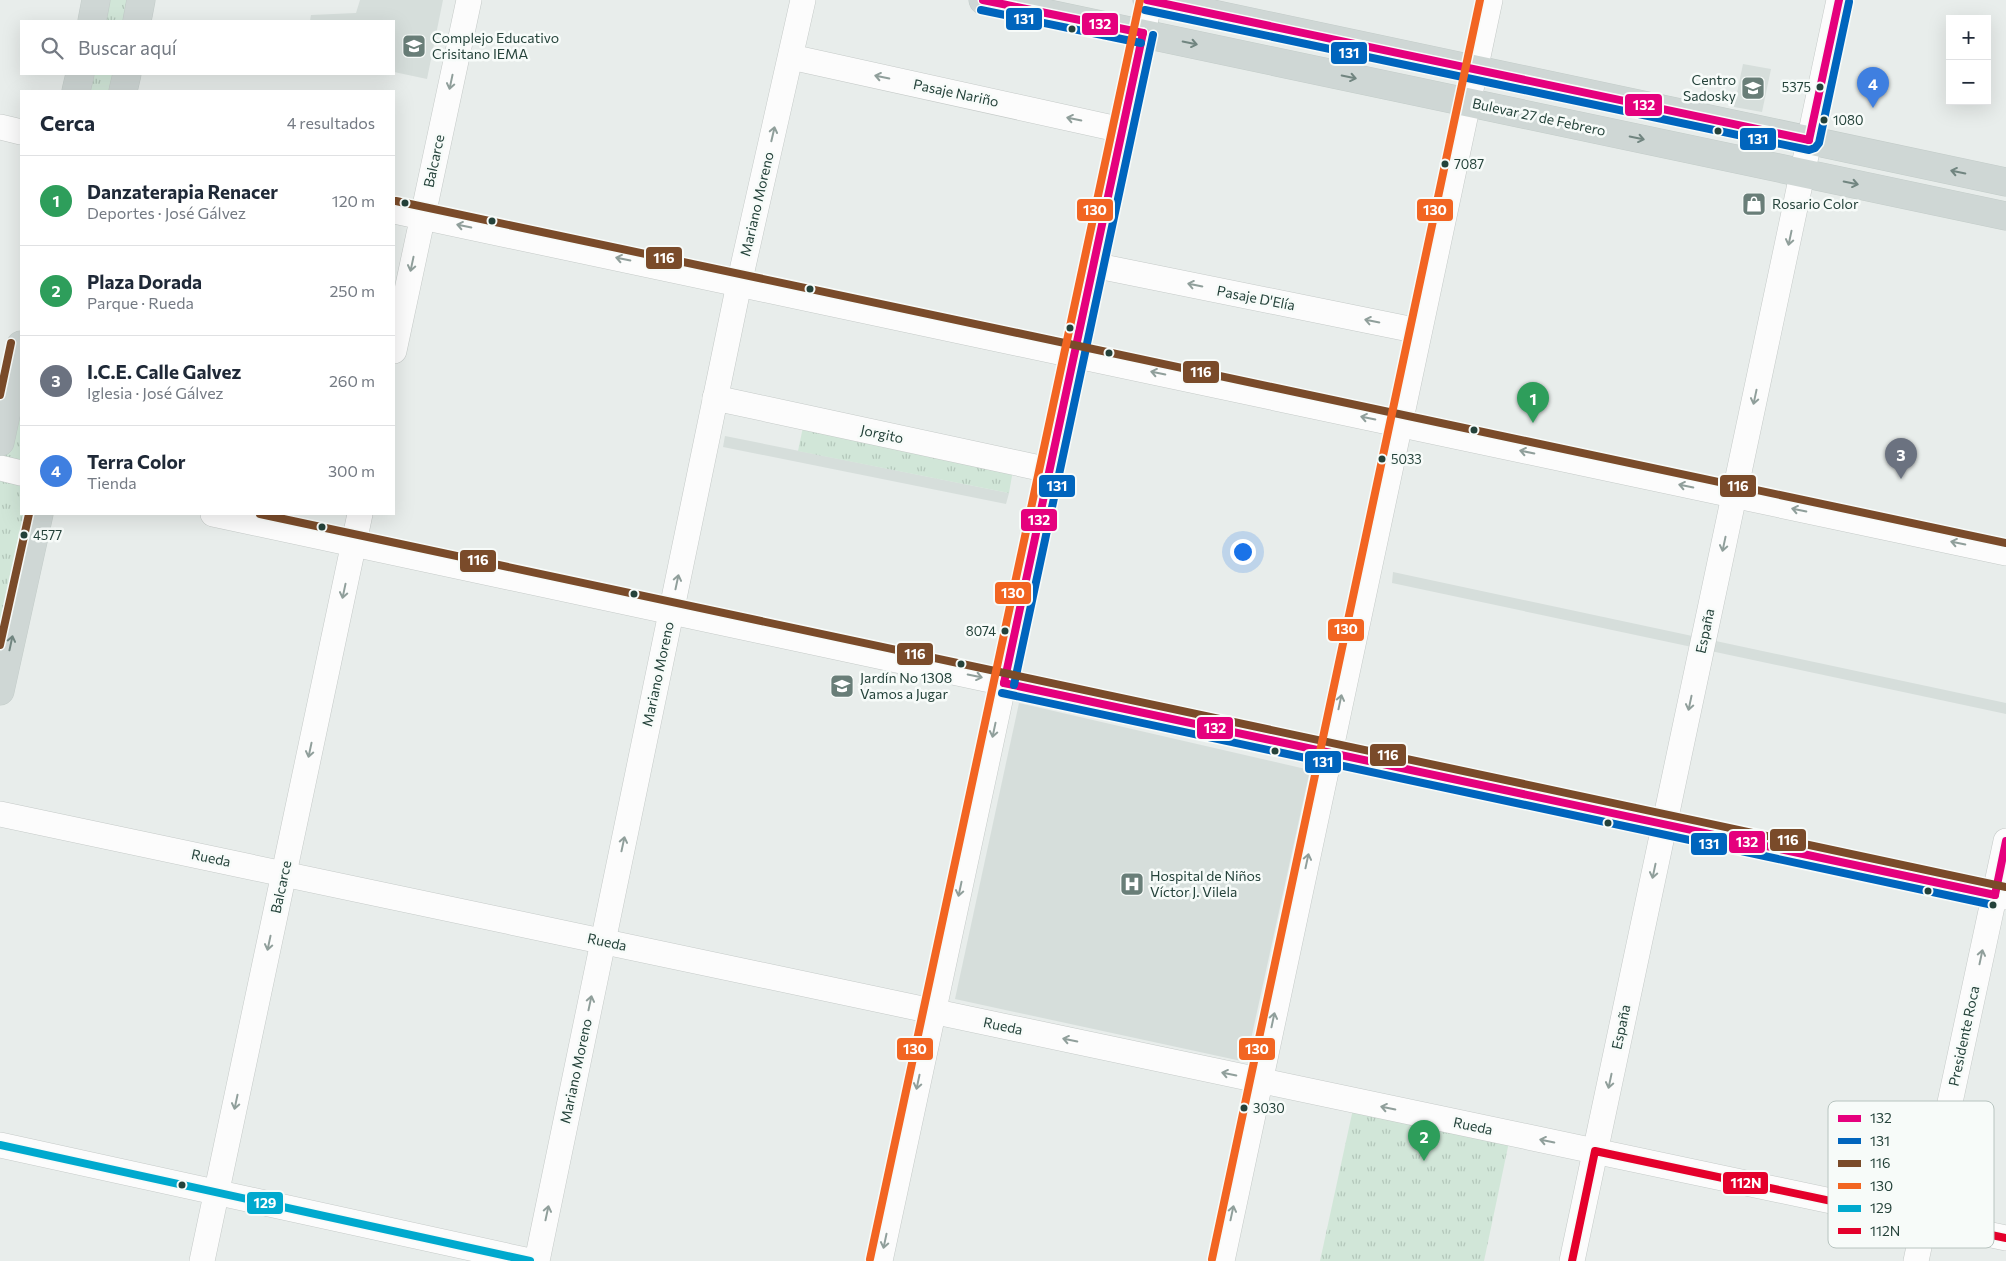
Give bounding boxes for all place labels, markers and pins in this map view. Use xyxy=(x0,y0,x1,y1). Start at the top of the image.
unlabelled marker xyxy=(1067,24,1077,34)
place label: Complejo Educativo Crisitano IEMA xyxy=(432,29,559,62)
school or university icon: Complejo Educativo Crisitano IEMA xyxy=(401,33,427,59)
pin: 4 xyxy=(1857,67,1889,108)
place label: Centro Sadosky xyxy=(1683,71,1736,104)
school or university icon: Centro Sadosky xyxy=(1740,75,1766,101)
place label: 5375 xyxy=(1782,79,1811,95)
marker: 5375 xyxy=(1815,82,1825,92)
place label: 1080 xyxy=(1833,112,1863,128)
marker: 1080 xyxy=(1819,115,1829,125)
unlabelled marker xyxy=(1713,126,1723,136)
place label: 7087 xyxy=(1454,156,1484,172)
marker: 7087 xyxy=(1440,159,1450,169)
shop icon: Rosario Color xyxy=(1741,191,1767,217)
place label: Rosario Color xyxy=(1772,195,1859,212)
unlabelled marker xyxy=(400,198,410,208)
unlabelled marker xyxy=(487,216,497,226)
unlabelled marker xyxy=(805,284,815,294)
unlabelled marker xyxy=(1065,323,1075,333)
unlabelled marker xyxy=(1104,348,1114,358)
pin: 1 xyxy=(1517,382,1549,423)
unlabelled marker xyxy=(1469,425,1479,435)
pin: 3 xyxy=(1885,438,1917,479)
place label: 5033 xyxy=(1391,451,1422,467)
marker: 5033 xyxy=(1377,454,1387,464)
unlabelled marker xyxy=(317,522,327,532)
place label: 4577 xyxy=(33,527,62,543)
marker: 4577 xyxy=(19,530,29,540)
unlabelled marker xyxy=(629,589,639,599)
place label: 8074 xyxy=(966,623,996,639)
marker: 8074 xyxy=(1000,626,1010,636)
unlabelled marker xyxy=(956,659,966,669)
place label: Jardín No 1308 Vamos a Jugar xyxy=(860,669,952,702)
school or university icon: Jardín No 1308 Vamos a Jugar xyxy=(829,673,855,699)
unlabelled marker xyxy=(1270,746,1280,756)
unlabelled marker xyxy=(1603,818,1613,828)
place label: Hospital de Niños Víctor J. Vilela xyxy=(1150,867,1261,900)
hospital icon: Hospital de Niños Víctor J. Vilela xyxy=(1119,871,1145,897)
unlabelled marker xyxy=(1923,886,1933,896)
unlabelled marker xyxy=(1988,900,1998,910)
place label: 3030 xyxy=(1253,1100,1285,1116)
marker: 3030 xyxy=(1239,1103,1249,1113)
pin: 2 xyxy=(1408,1120,1440,1161)
unlabelled marker xyxy=(177,1180,187,1190)

